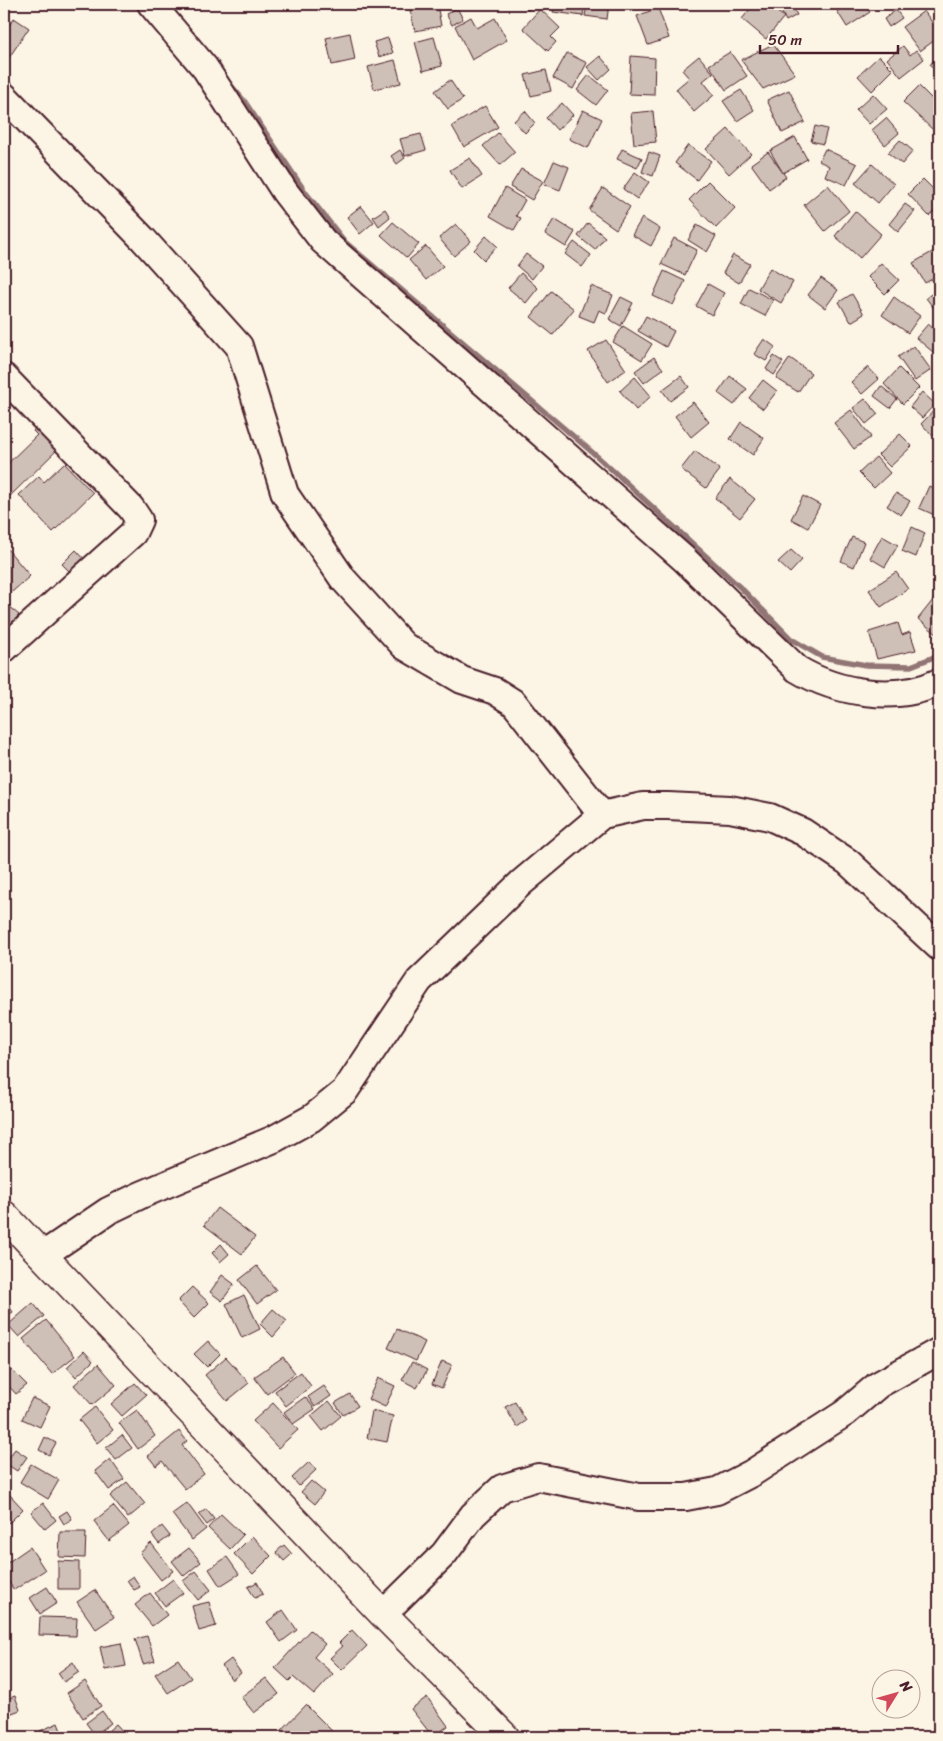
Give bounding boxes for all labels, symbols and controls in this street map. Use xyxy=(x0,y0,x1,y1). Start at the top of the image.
scale bar xyxy=(760,22,898,54)
text: 50 m xyxy=(768,27,803,53)
north arrow xyxy=(870,1668,920,1718)
text: N xyxy=(892,1674,919,1698)

